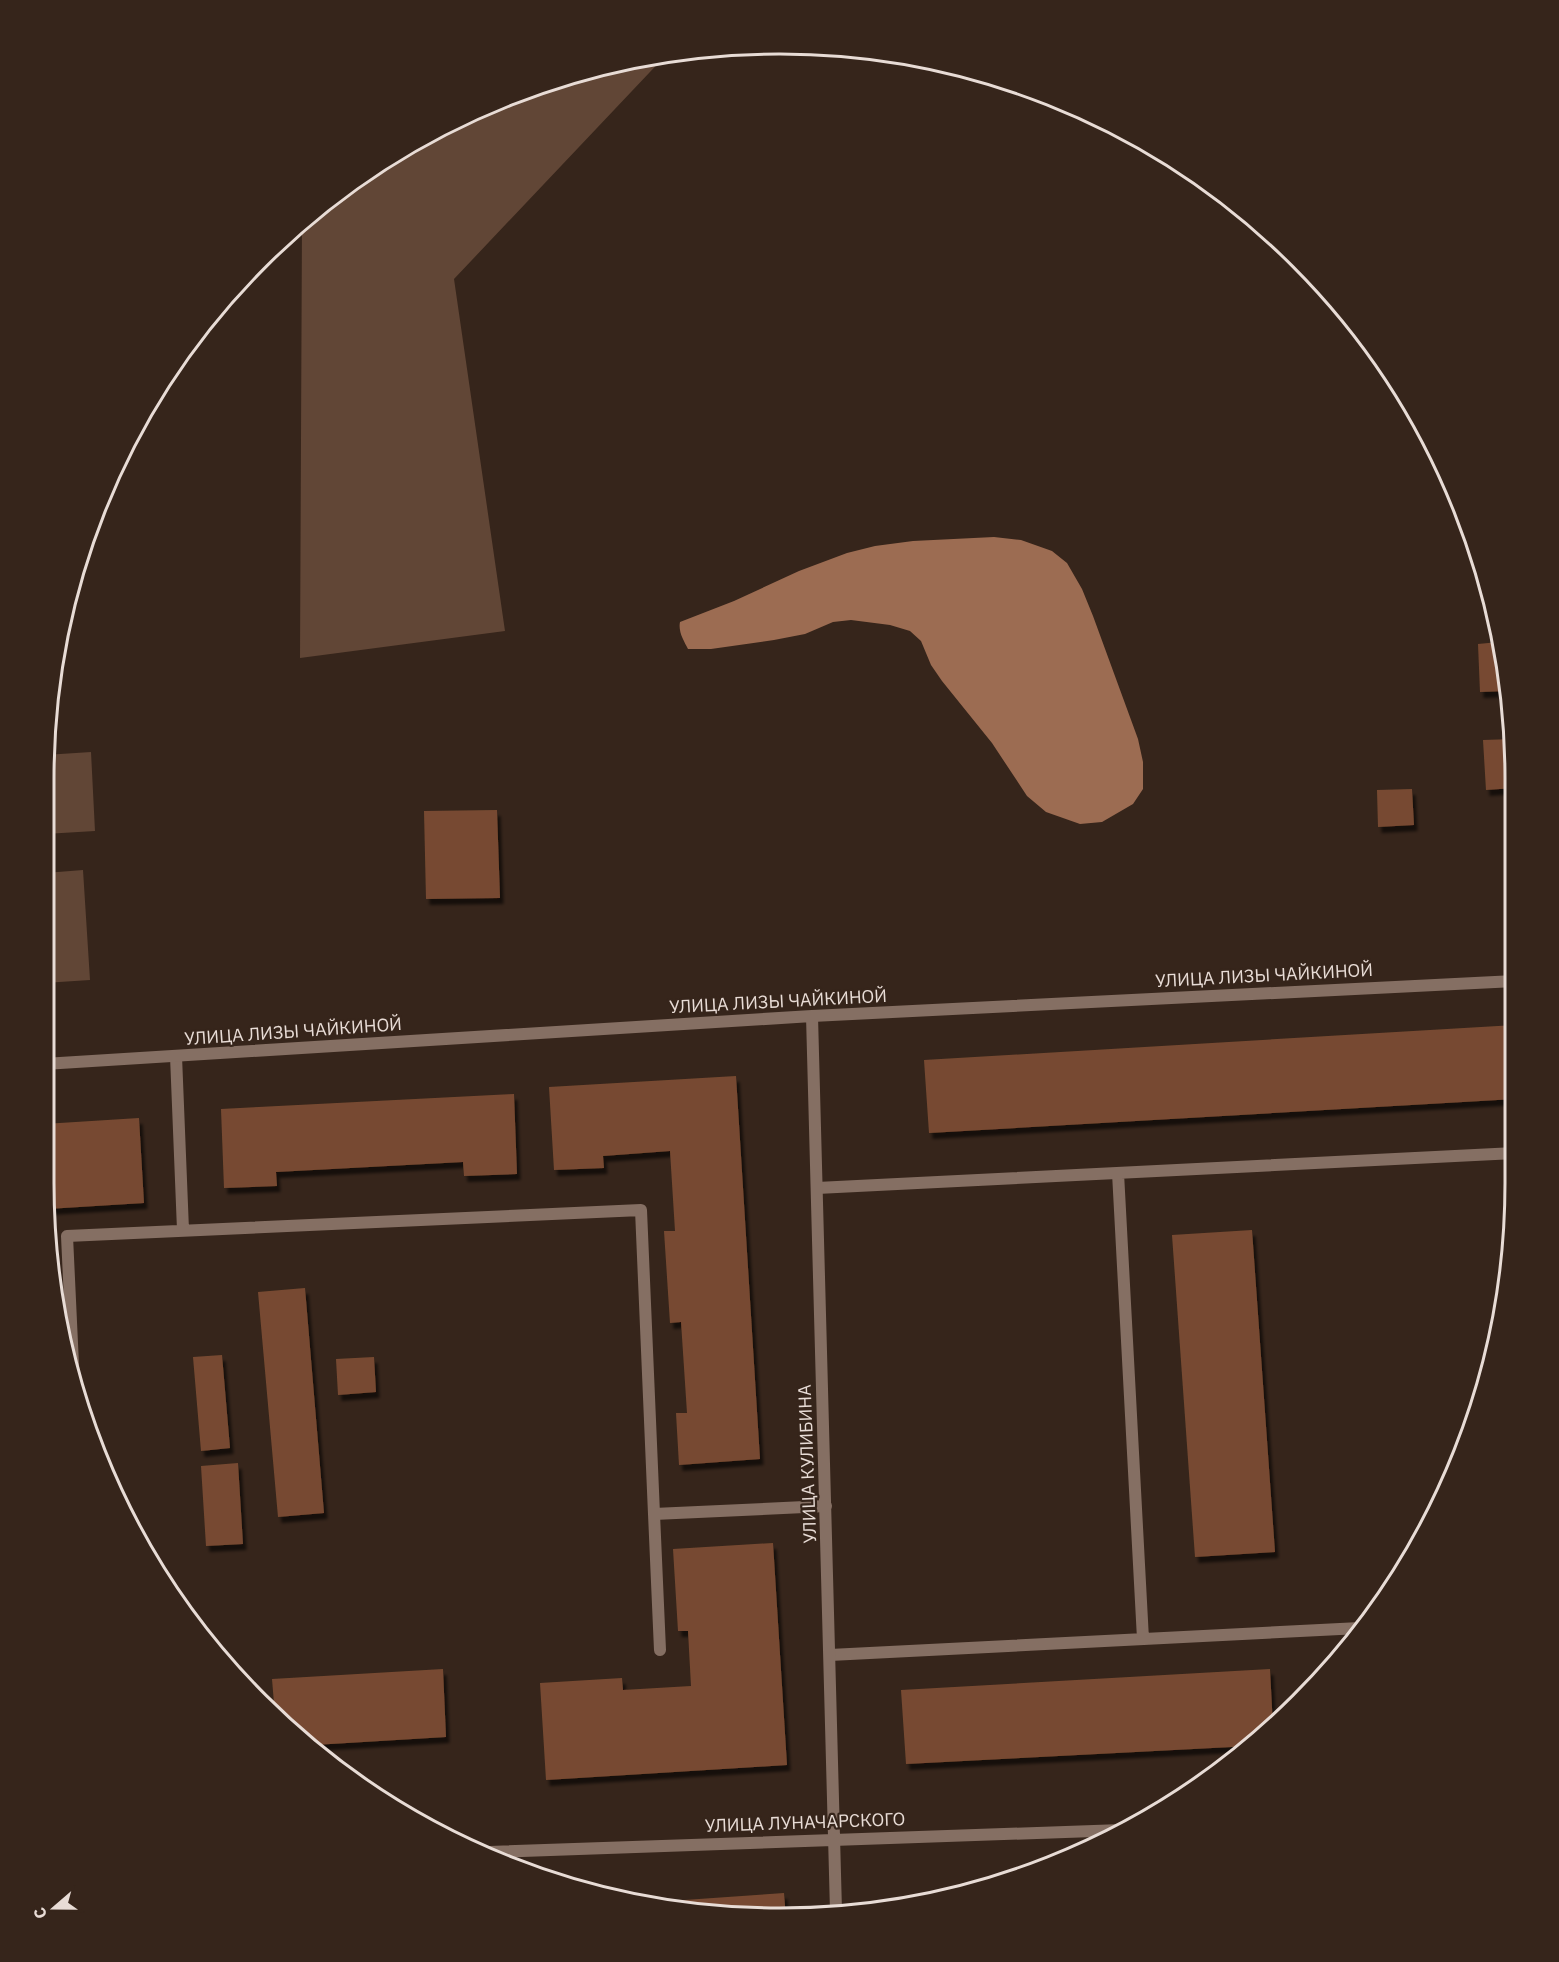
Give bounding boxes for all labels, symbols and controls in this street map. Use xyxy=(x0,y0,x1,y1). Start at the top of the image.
street label: УЛИЦА ЛИЗЫ ЧАЙКИНОЙ xyxy=(1154,958,1374,992)
street label: УЛИЦА ЛИЗЫ ЧАЙКИНОЙ xyxy=(668,984,888,1018)
street label: УЛИЦА ЛИЗЫ ЧАЙКИНОЙ xyxy=(183,1012,403,1050)
street label: УЛИЦА КУЛИБИНА xyxy=(793,1384,821,1544)
street label: УЛИЦА ЛУНАЧАРСКОГО xyxy=(704,1807,906,1837)
north arrow xyxy=(24,1878,84,1938)
text: С xyxy=(29,1905,51,1921)

